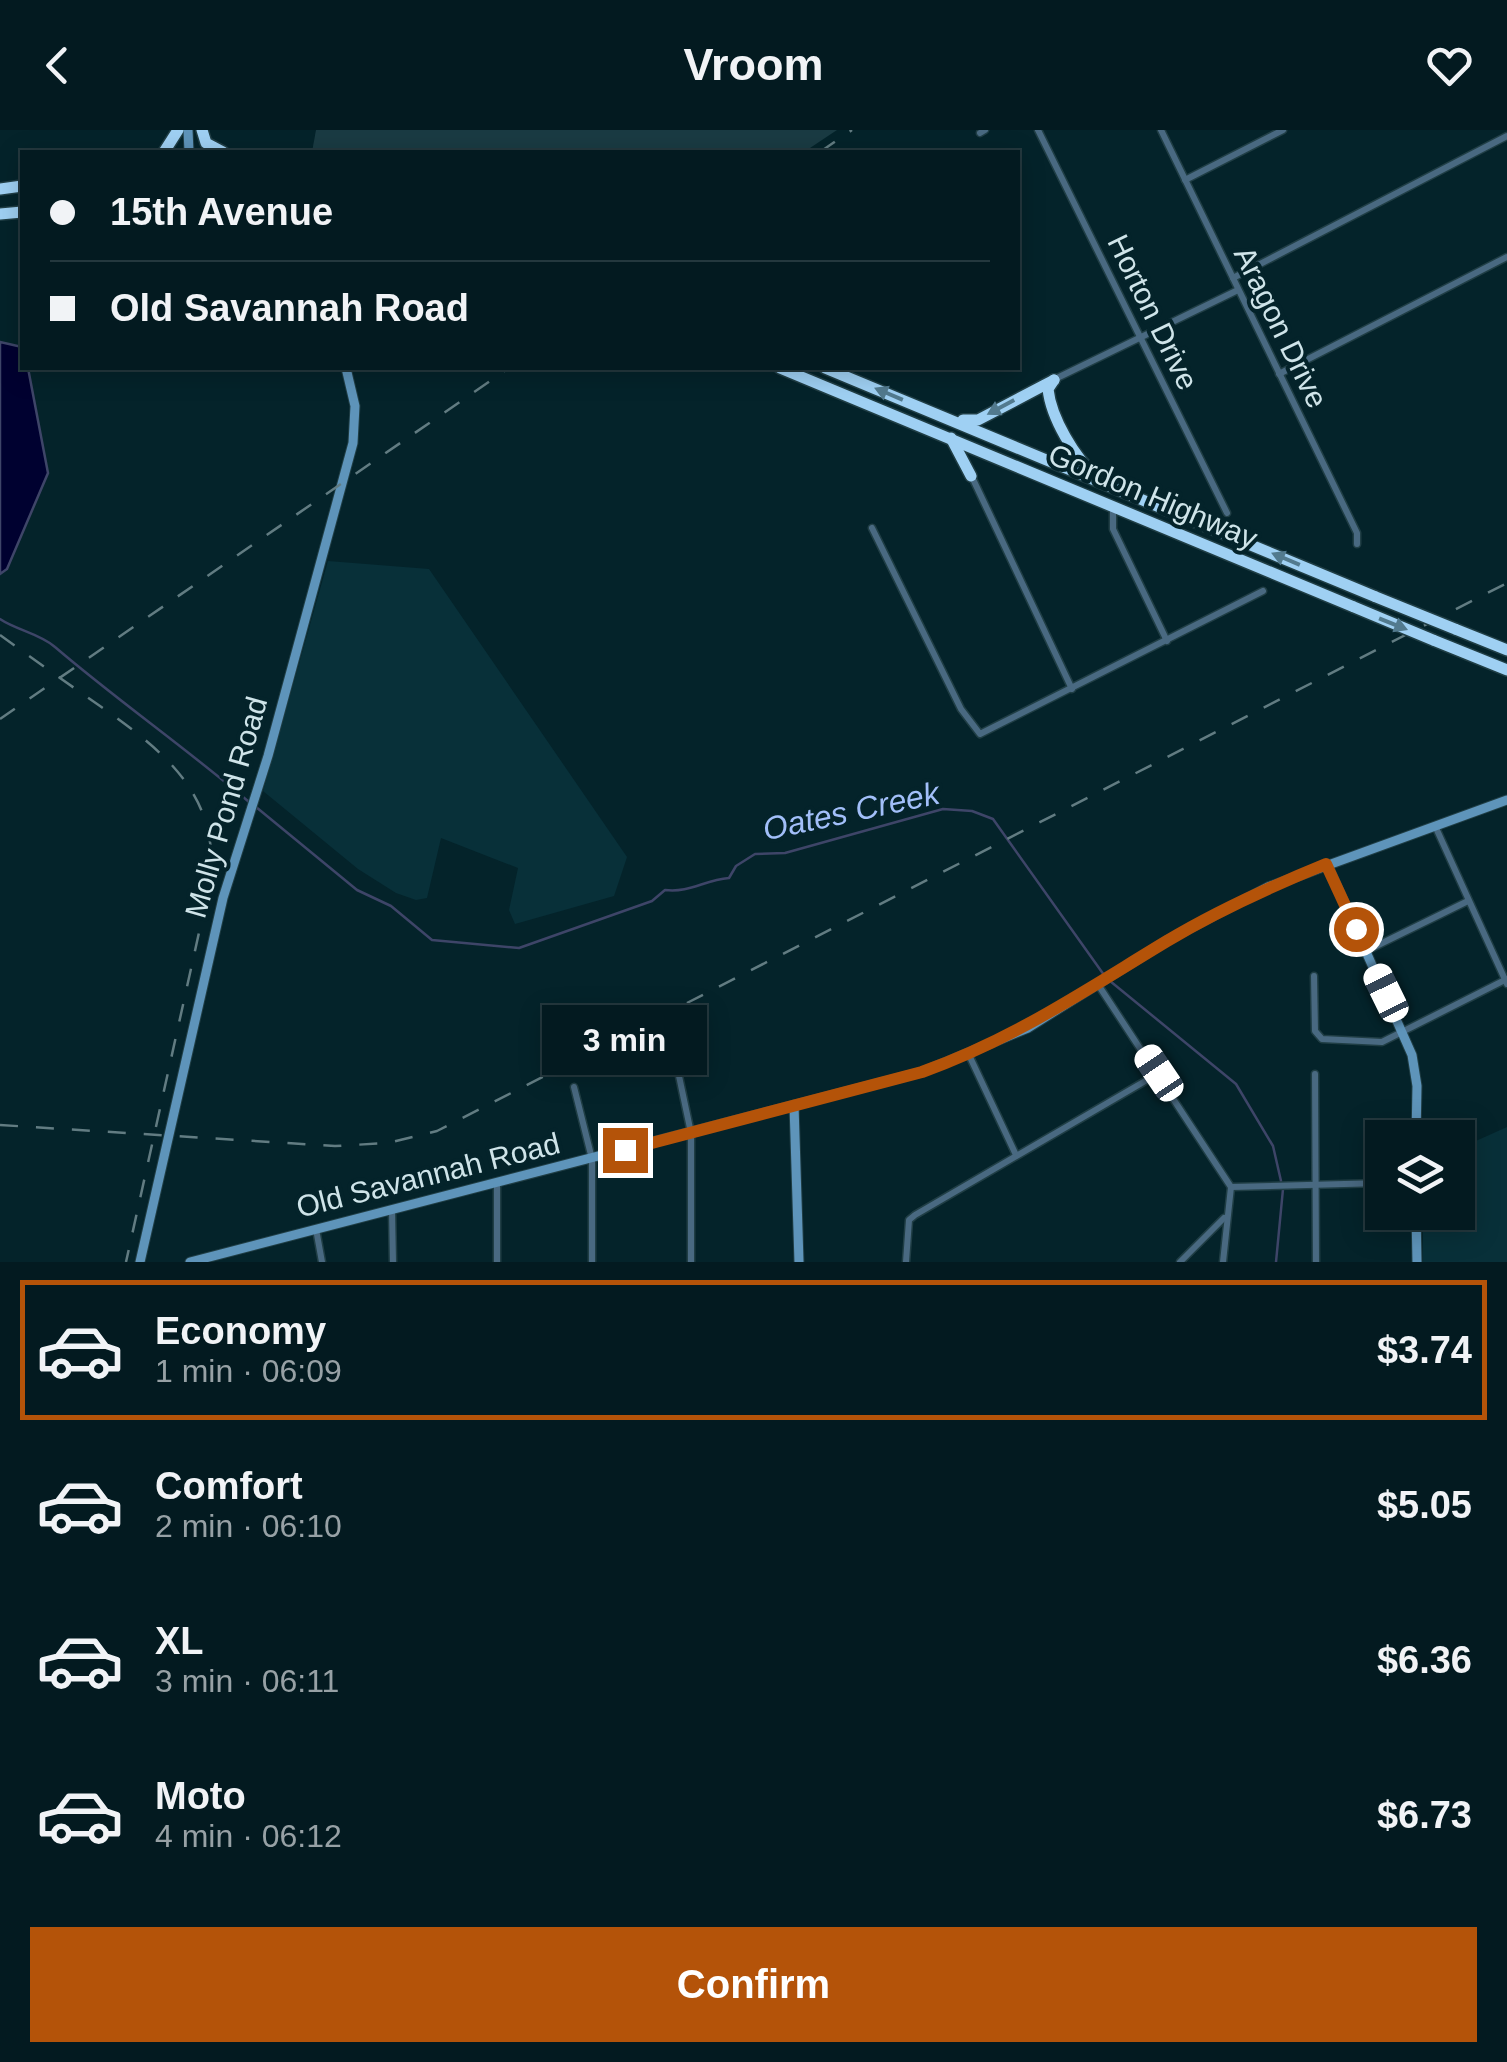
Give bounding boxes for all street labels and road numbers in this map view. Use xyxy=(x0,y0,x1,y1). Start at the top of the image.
street label: Horton Drive xyxy=(1101,229,1205,395)
street label: Aragon Drive xyxy=(1228,241,1334,413)
street label: Gordon Highway xyxy=(1044,437,1262,555)
street label: Molly Pond Road xyxy=(179,693,273,921)
street label: Old Savannah Road xyxy=(293,1126,563,1224)

